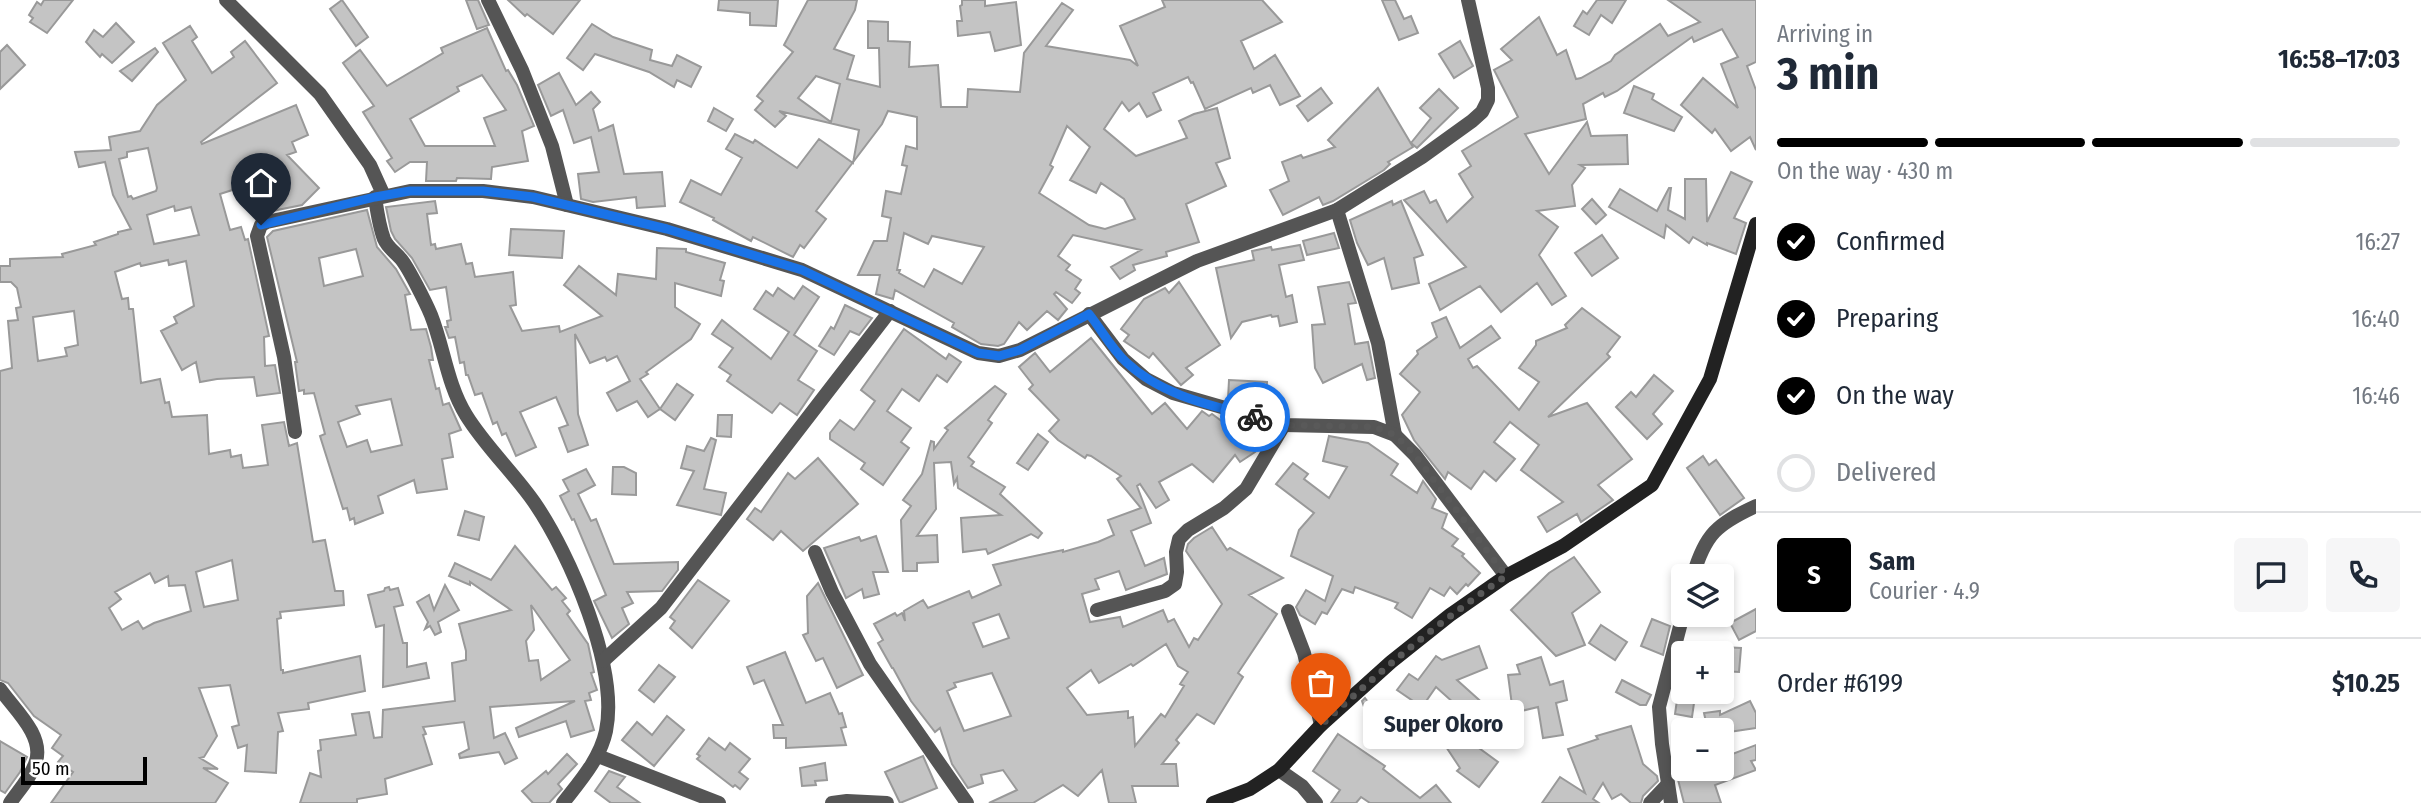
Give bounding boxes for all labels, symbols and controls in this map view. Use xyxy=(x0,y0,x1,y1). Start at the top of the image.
text: Arriving in xyxy=(1777,20,1873,48)
text: 16:58–17:03 xyxy=(2278,44,2400,75)
text: 3 min xyxy=(1777,46,1879,101)
pin xyxy=(231,153,291,225)
text: On the way · 430 m xyxy=(1777,157,1953,185)
icon: home xyxy=(242,164,280,202)
icon: check xyxy=(1777,223,1815,261)
text: Confirmed xyxy=(1836,226,1946,257)
text: 16:27 xyxy=(2355,228,2400,256)
icon: check xyxy=(1777,300,1815,338)
text: Preparing xyxy=(1836,303,1938,334)
text: 16:40 xyxy=(2352,305,2400,333)
icon: check xyxy=(1777,377,1815,415)
text: On the way xyxy=(1836,380,1954,411)
courier xyxy=(1220,382,1290,452)
text: 16:46 xyxy=(2352,382,2400,410)
icon: bike xyxy=(1236,398,1274,436)
text: Delivered xyxy=(1836,457,1937,488)
button: chat xyxy=(2234,538,2308,612)
button: phone xyxy=(2326,538,2400,612)
text: Sam xyxy=(1869,546,1915,577)
text: S xyxy=(1807,560,1821,591)
map controls xyxy=(1671,564,1734,781)
button: layers xyxy=(1671,564,1734,627)
text: Courier · 4.9 xyxy=(1869,577,1980,605)
button: + xyxy=(1671,641,1734,704)
pin xyxy=(1291,653,1351,725)
icon: bag xyxy=(1302,664,1340,702)
text: Order #6199 xyxy=(1777,668,1903,699)
text: $10.25 xyxy=(2332,668,2400,699)
callout: Super Okoro xyxy=(1363,700,1524,750)
text: Super Okoro xyxy=(1384,710,1503,738)
button: − xyxy=(1671,718,1734,781)
scale bar xyxy=(21,754,147,786)
text: 50 m xyxy=(32,757,70,780)

